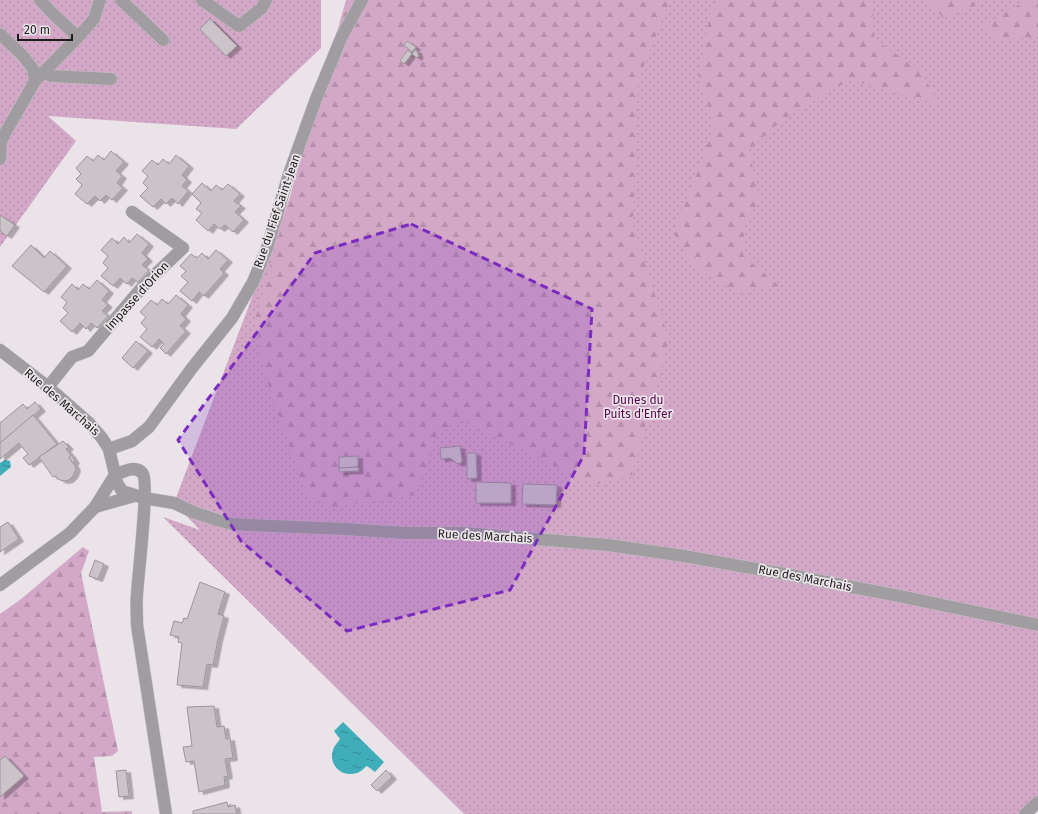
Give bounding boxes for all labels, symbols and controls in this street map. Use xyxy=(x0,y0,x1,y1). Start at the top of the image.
scale bar xyxy=(18,16,72,42)
text: 20 m xyxy=(24,23,50,37)
street label: Rue du Fief Saint-Jean xyxy=(251,152,303,270)
street label: Impasse d'Orion xyxy=(102,259,172,333)
street label: Rue des Marchais xyxy=(22,366,103,439)
park label: Dunes du Puits d'Enfer xyxy=(604,393,673,421)
street label: Rue des Marchais xyxy=(437,527,533,545)
street label: Rue des Marchais xyxy=(757,562,853,594)

